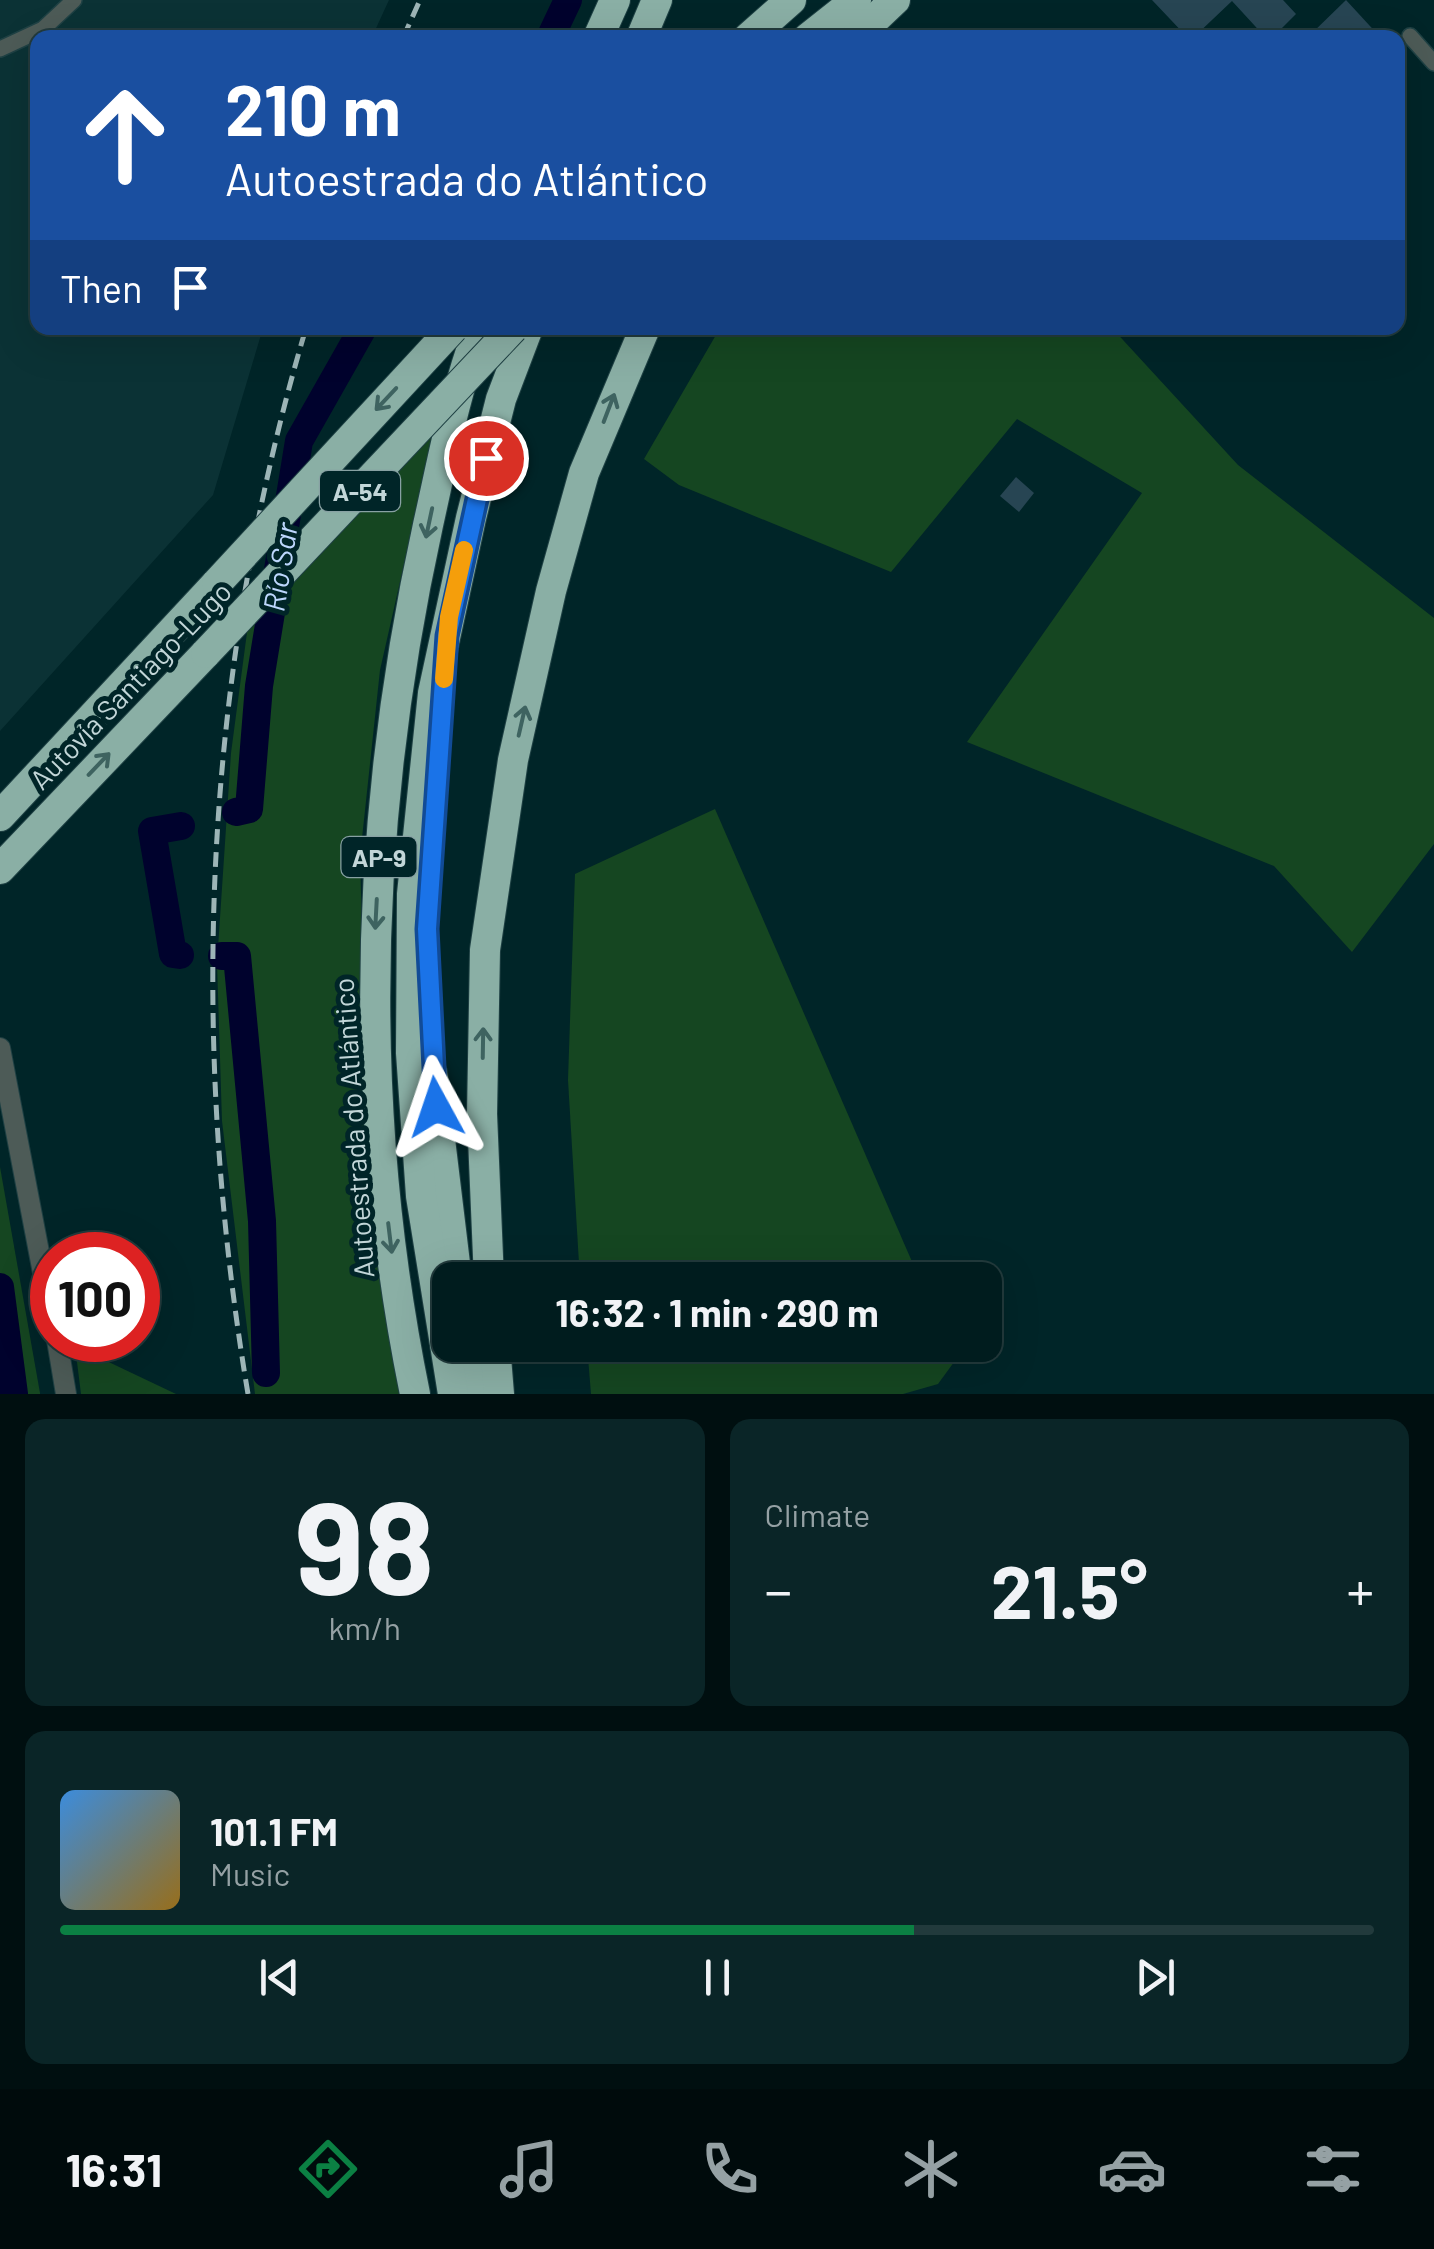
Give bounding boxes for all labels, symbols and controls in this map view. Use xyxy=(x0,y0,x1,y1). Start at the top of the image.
text: 210 m xyxy=(225,66,401,150)
icon: ahead xyxy=(60,70,190,200)
text: Autoestrada do Atlántico xyxy=(225,151,709,205)
icon: arrive xyxy=(163,260,218,315)
text: Then xyxy=(60,265,143,311)
one-way arrow xyxy=(374,386,398,410)
one-way arrow xyxy=(602,394,620,424)
pin xyxy=(444,416,529,501)
icon: arrive xyxy=(459,431,514,486)
road number: A-54 xyxy=(320,471,400,511)
one-way arrow xyxy=(418,506,437,538)
water label: Río Sar xyxy=(254,519,304,614)
street label: Autovía Santiago-Lugo xyxy=(22,574,238,796)
one-way arrow xyxy=(513,706,532,738)
one-way arrow xyxy=(87,753,111,777)
road number: AP-9 xyxy=(342,837,416,877)
one-way arrow xyxy=(366,898,385,930)
street label: Autoestrada do Atlántico xyxy=(326,977,380,1279)
one-way arrow xyxy=(474,1027,492,1060)
position arrow xyxy=(384,1055,488,1159)
one-way arrow xyxy=(381,1222,400,1254)
speed limit sign: 100 xyxy=(30,1232,160,1362)
text: 16:32 · 1 min · 290 m xyxy=(555,1289,879,1335)
text: 98 xyxy=(295,1465,434,1621)
text: Climate xyxy=(765,1495,870,1533)
text: 21.5° xyxy=(991,1544,1148,1634)
text: − xyxy=(765,1556,792,1622)
text: + xyxy=(1346,1556,1374,1622)
text: km/h xyxy=(329,1608,401,1646)
text: 101.1 FM xyxy=(210,1808,338,1854)
text: Music xyxy=(210,1854,290,1892)
icon: previous xyxy=(252,1950,307,2005)
icon: pause xyxy=(690,1950,745,2005)
icon: next xyxy=(1128,1950,1183,2005)
icon: directions xyxy=(293,2134,363,2204)
icon: music xyxy=(494,2134,564,2204)
icon: phone xyxy=(695,2134,765,2204)
icon: climate xyxy=(896,2134,966,2204)
icon: car xyxy=(1097,2134,1167,2204)
icon: filters xyxy=(1298,2134,1368,2204)
text: 16:31 xyxy=(66,2142,162,2196)

